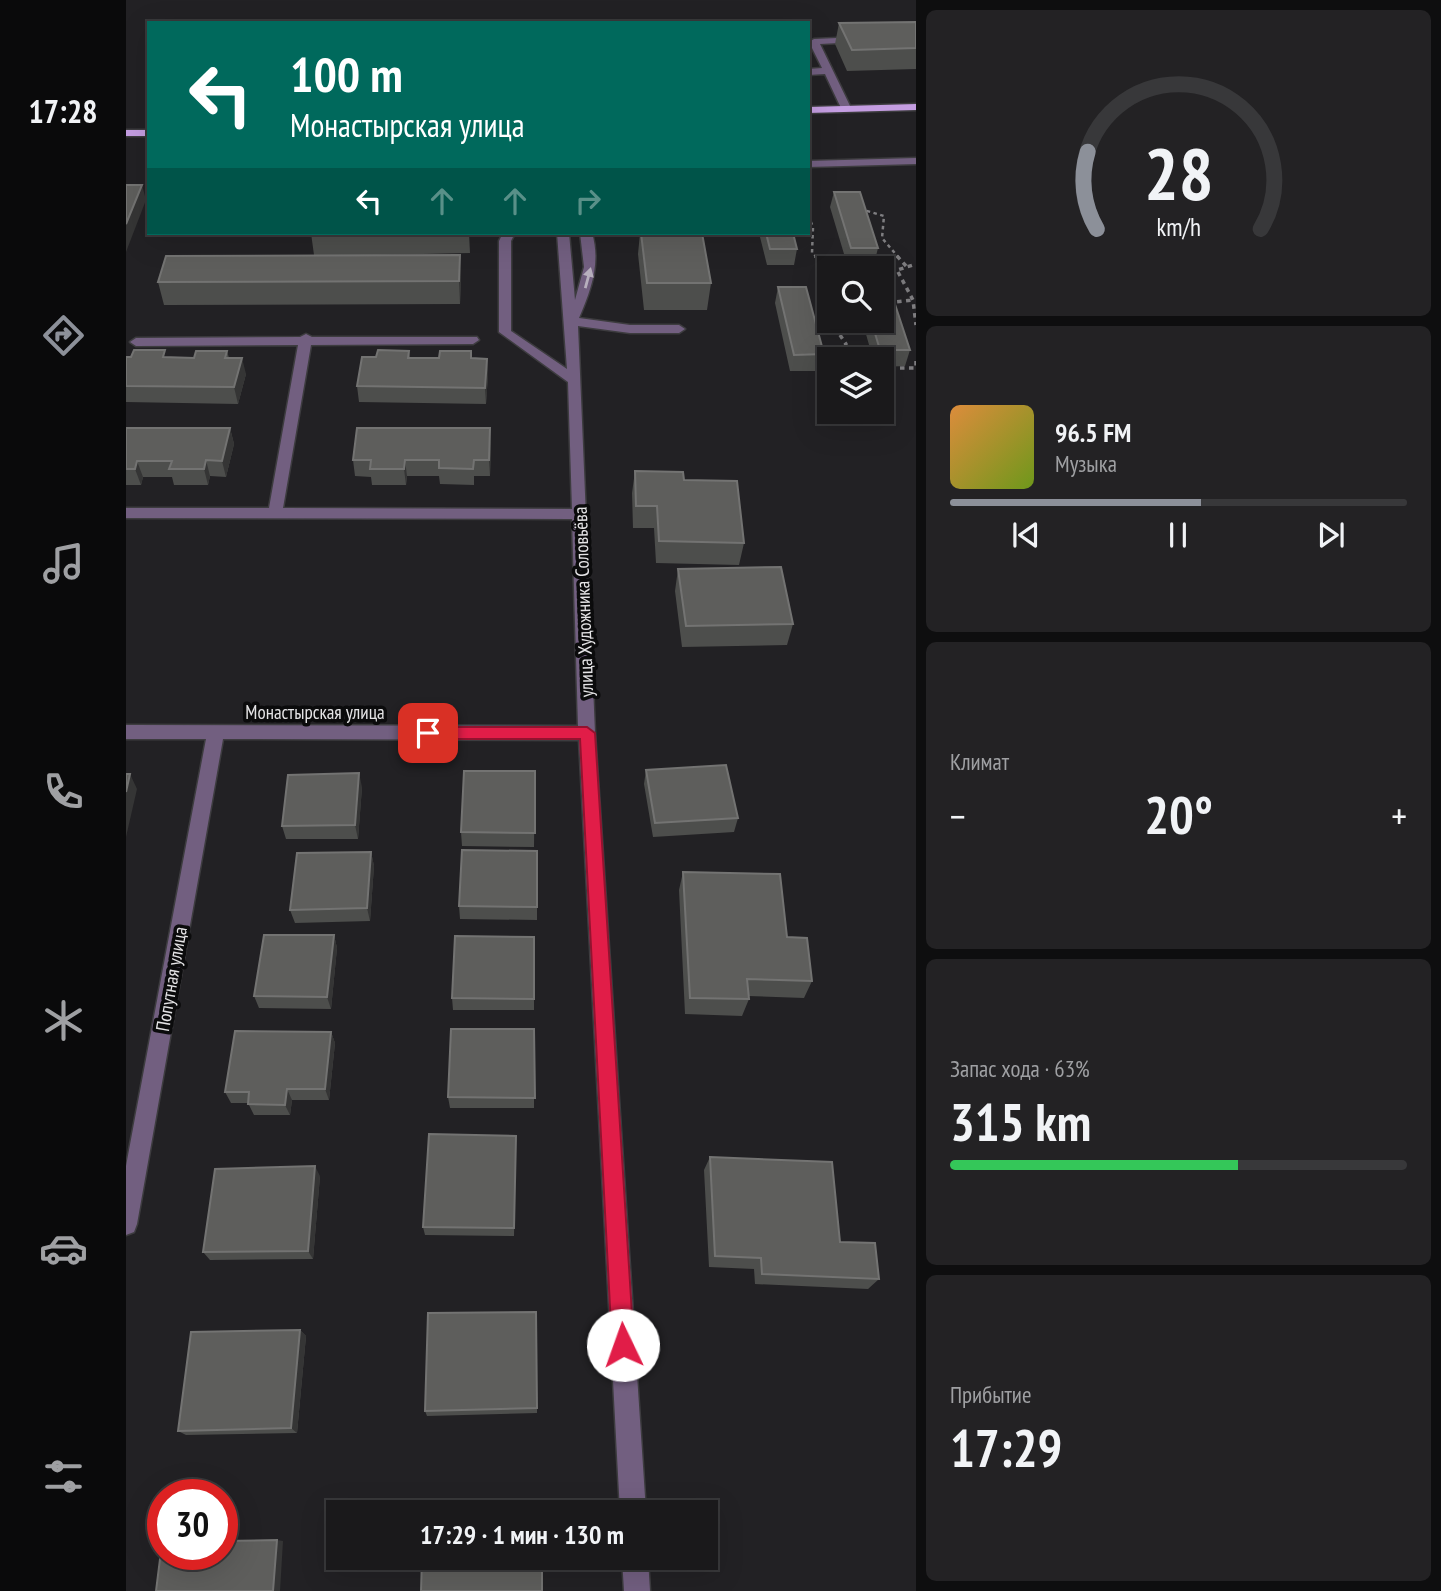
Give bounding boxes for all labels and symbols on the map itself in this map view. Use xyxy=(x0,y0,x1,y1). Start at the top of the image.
one-way arrow xyxy=(583,266,594,288)
street label: улица Художника Соловьёва xyxy=(568,506,598,698)
street label: Монастырская улица xyxy=(245,700,385,724)
pin xyxy=(398,703,458,763)
street label: Попутная улица xyxy=(150,925,192,1033)
position arrow xyxy=(586,1308,660,1382)
speed limit sign: 30 xyxy=(147,1479,238,1570)

